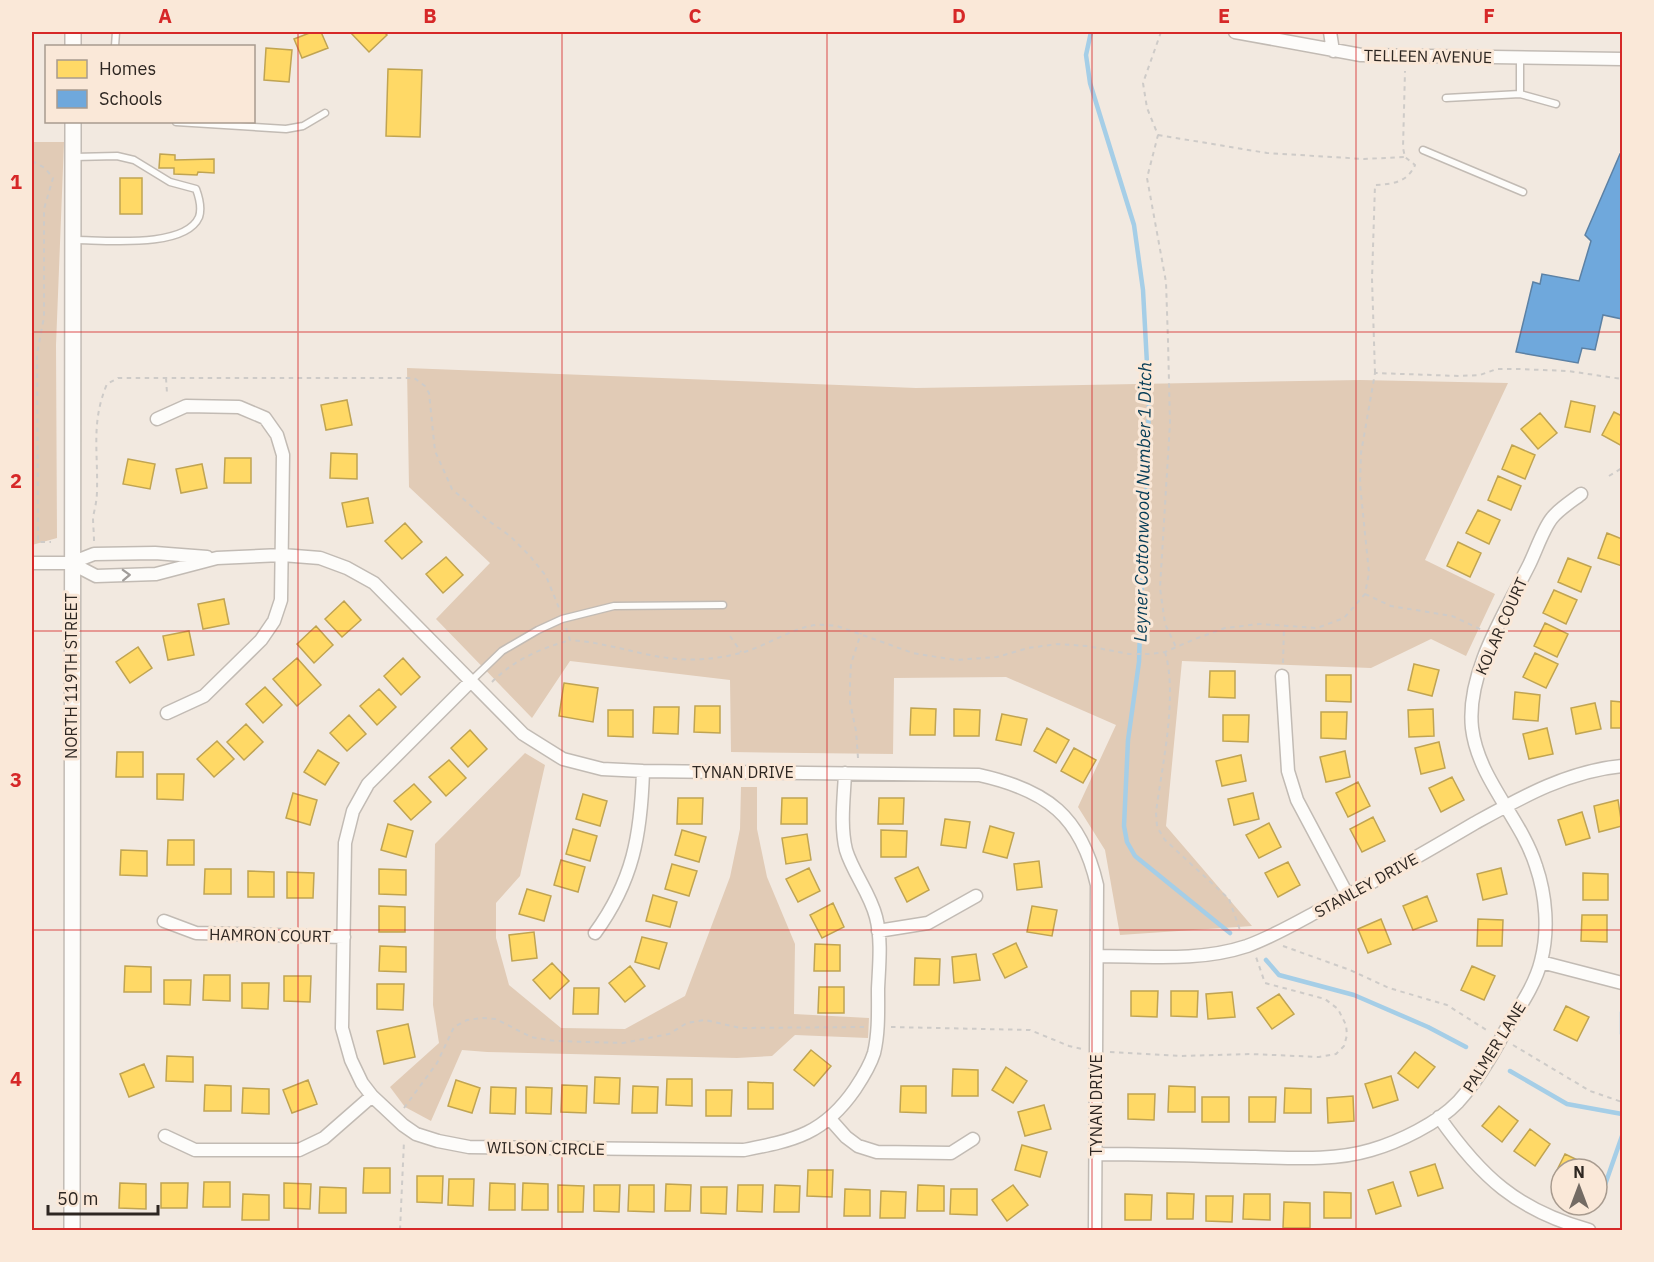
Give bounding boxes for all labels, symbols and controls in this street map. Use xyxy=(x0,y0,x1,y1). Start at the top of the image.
text: A xyxy=(158,2,172,29)
text: B xyxy=(423,2,437,29)
text: C xyxy=(688,2,702,29)
text: D xyxy=(952,2,966,29)
text: E xyxy=(1218,2,1230,29)
text: F xyxy=(1483,2,1495,29)
legend xyxy=(45,45,255,123)
street label: TELLEEN AVENUE xyxy=(1364,45,1492,67)
text: Homes xyxy=(99,57,156,80)
text: Schools xyxy=(99,87,163,110)
text: 1 xyxy=(10,168,22,195)
water label: Leyner Cottonwood Number 1 Ditch xyxy=(1129,362,1156,642)
text: 2 xyxy=(10,467,22,494)
one-way arrow xyxy=(122,569,131,581)
street label: KOLAR COURT xyxy=(1471,574,1531,678)
street label: NORTH 119TH STREET xyxy=(61,593,81,759)
street label: TYNAN DRIVE xyxy=(692,762,794,782)
text: 3 xyxy=(10,766,22,793)
street label: STANLEY DRIVE xyxy=(1311,848,1421,922)
street label: HAMRON COURT xyxy=(209,924,331,946)
street label: PALMER LANE xyxy=(1458,998,1530,1096)
street label: TYNAN DRIVE xyxy=(1086,1054,1106,1156)
text: 4 xyxy=(10,1065,22,1092)
street label: WILSON CIRCLE xyxy=(487,1137,605,1159)
north arrow xyxy=(1549,1157,1609,1217)
text: N xyxy=(1573,1162,1585,1182)
scale bar xyxy=(48,1178,158,1216)
text: 50 m xyxy=(57,1187,99,1210)

